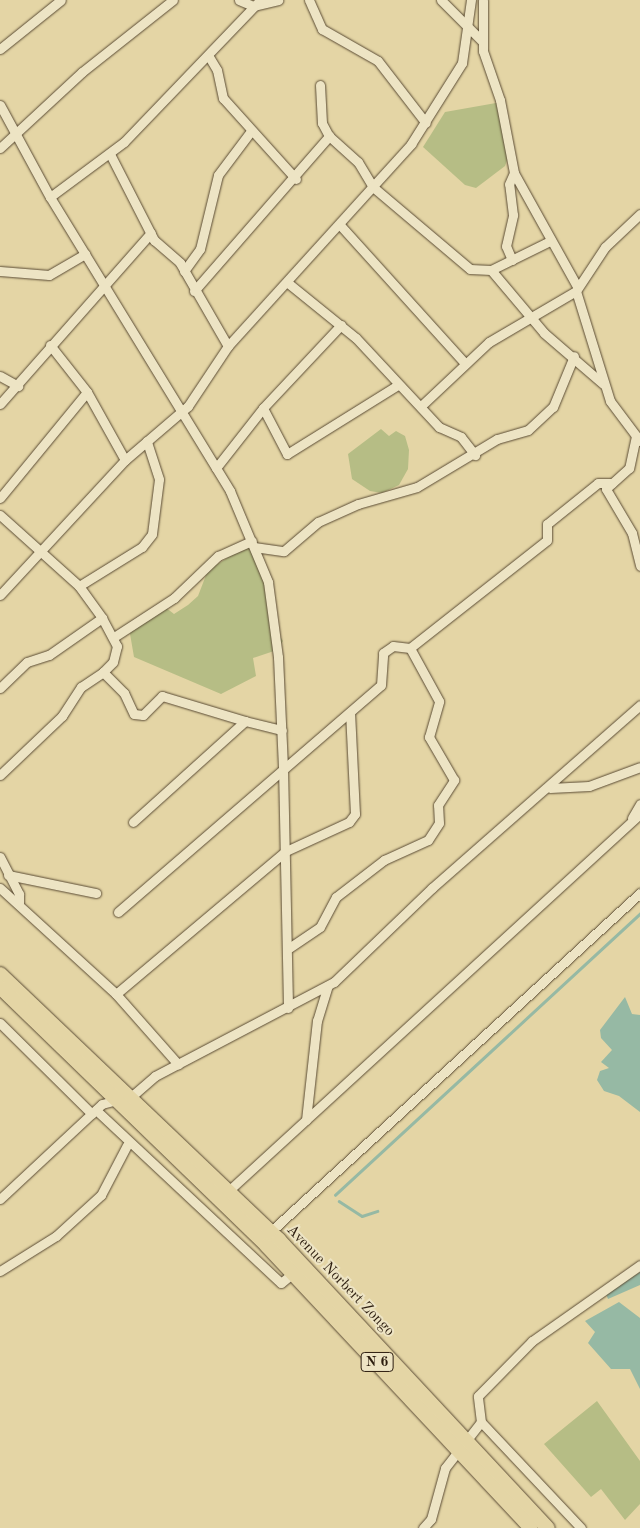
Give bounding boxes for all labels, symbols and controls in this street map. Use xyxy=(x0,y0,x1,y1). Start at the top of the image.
street label: Avenue Norbert Zongo xyxy=(282,1222,398,1340)
road number: N 6 xyxy=(360,1350,394,1374)

